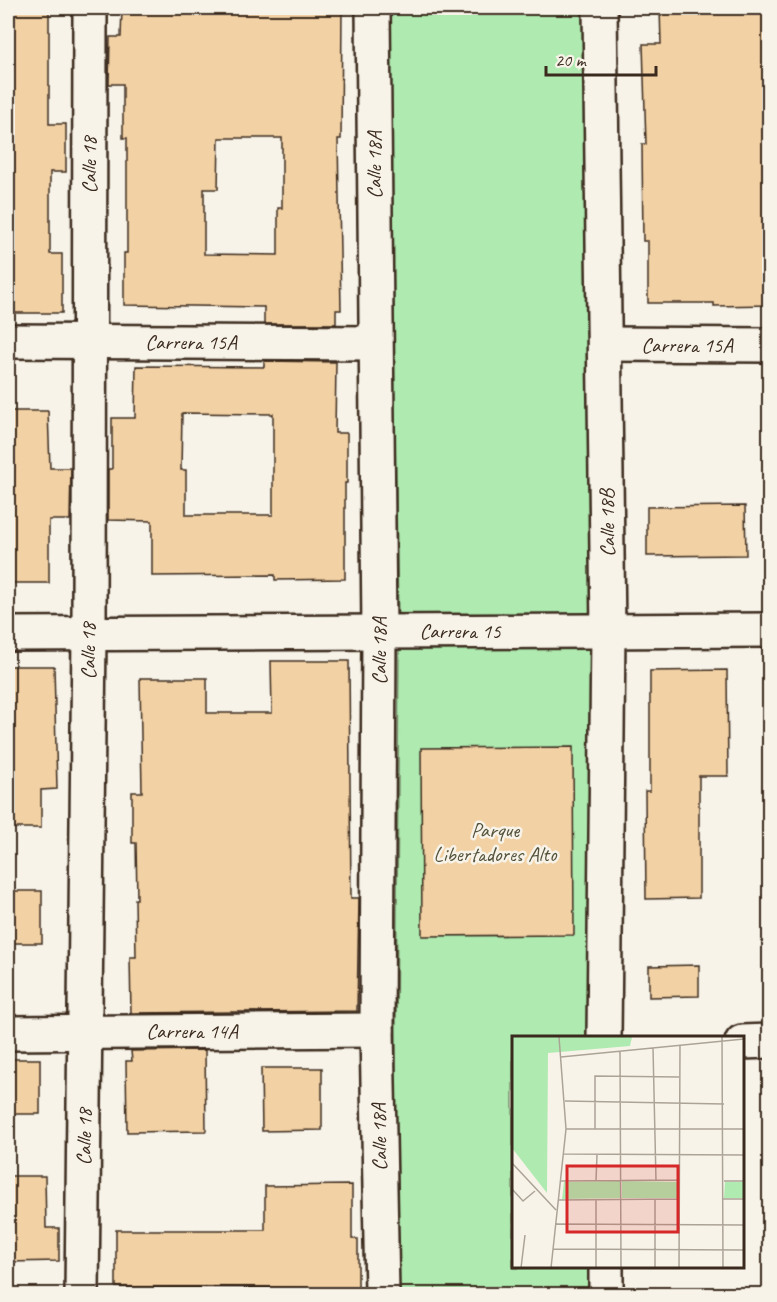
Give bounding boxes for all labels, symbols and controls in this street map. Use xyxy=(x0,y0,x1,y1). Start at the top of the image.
scale bar xyxy=(546,39,656,77)
text: 20 m xyxy=(555,49,588,71)
street label: Calle 18A xyxy=(361,130,387,199)
street label: Calle 18 xyxy=(76,134,102,194)
street label: Carrera 15A xyxy=(145,329,238,355)
street label: Carrera 15A xyxy=(641,332,734,358)
street label: Calle 18B xyxy=(593,487,621,557)
street label: Calle 18A xyxy=(366,616,392,685)
street label: Carrera 15 xyxy=(419,618,502,644)
street label: Calle 18 xyxy=(75,620,101,680)
park label: Parque Libertadores Alto xyxy=(434,817,558,867)
street label: Carrera 14A xyxy=(146,1018,239,1044)
inset map xyxy=(512,1036,744,1269)
street label: Calle 18A xyxy=(365,1102,393,1171)
street label: Calle 18 xyxy=(71,1106,98,1166)

